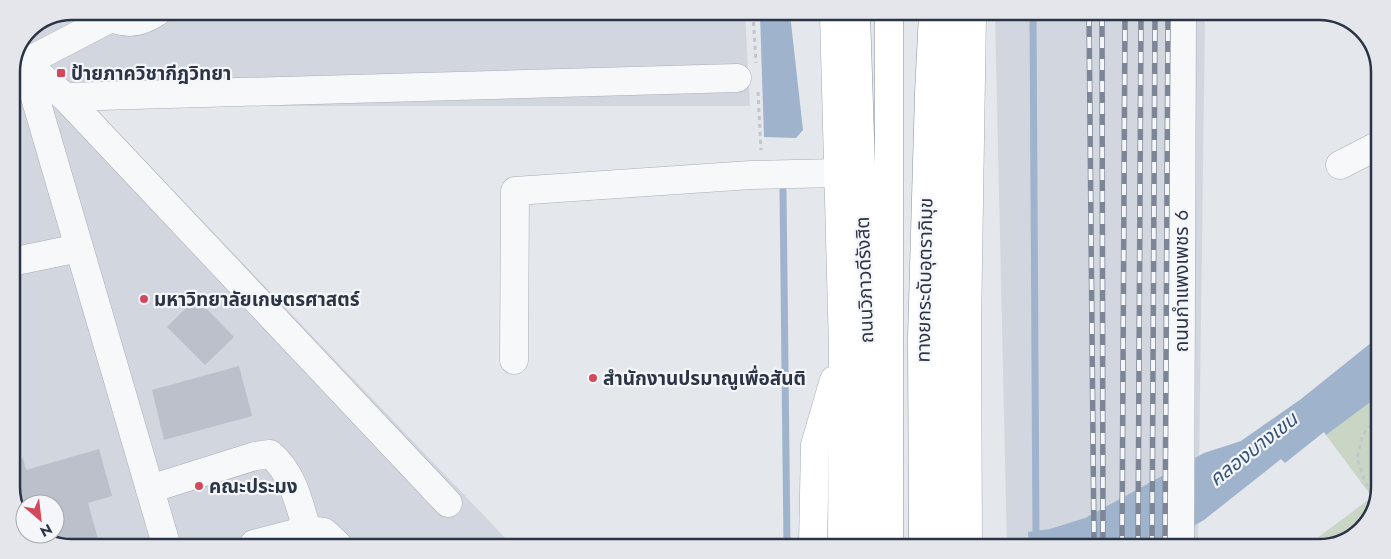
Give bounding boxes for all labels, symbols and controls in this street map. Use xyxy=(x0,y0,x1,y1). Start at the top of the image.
place label: ป้ายภาควิชากีฎวิทยา xyxy=(71,60,231,87)
marker: ป้ายภาควิชากีฎวิทยา xyxy=(55,67,67,79)
street label: ทางยกระดับอุตราภิมุข xyxy=(910,198,939,363)
street label: ถนนกำแพงเพชร 6 xyxy=(1168,210,1195,352)
street label: ถนนวิภาวดีรังสิต xyxy=(849,216,880,344)
place label: มหาวิทยาลัยเกษตรศาสตร์ xyxy=(154,286,360,313)
marker: มหาวิทยาลัยเกษตรศาสตร์ xyxy=(138,293,150,305)
place label: สำนักงานปรมาณูเพื่อสันติ xyxy=(603,365,806,392)
marker: สำนักงานปรมาณูเพื่อสันติ xyxy=(587,372,599,384)
water label: คลองบางเขน xyxy=(1203,404,1305,493)
place label: คณะประมง xyxy=(209,473,298,500)
marker: คณะประมง xyxy=(193,480,205,492)
north arrow xyxy=(15,494,65,544)
text: N xyxy=(36,519,56,542)

